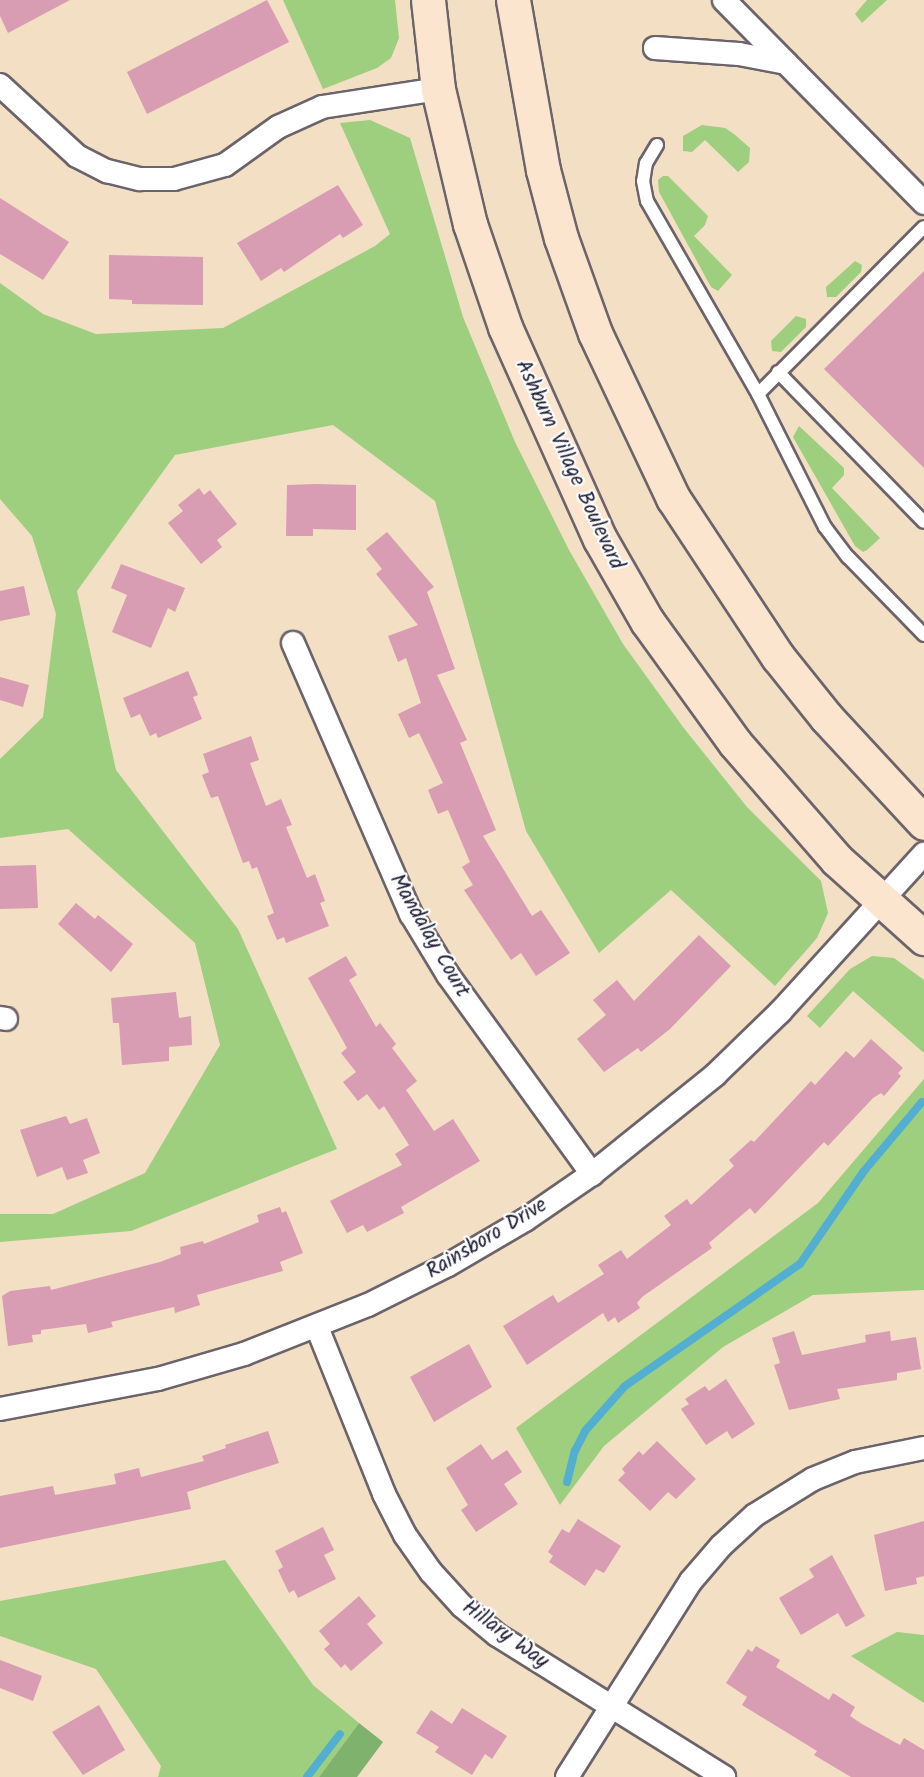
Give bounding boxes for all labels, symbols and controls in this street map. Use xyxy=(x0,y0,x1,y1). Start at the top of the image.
street label: Ashburn Village Boulevard xyxy=(509,356,629,574)
street label: Mandalay Court xyxy=(383,870,475,1002)
street label: Rainsboro Drive xyxy=(422,1193,552,1285)
street label: Hillary Way xyxy=(457,1595,553,1675)

